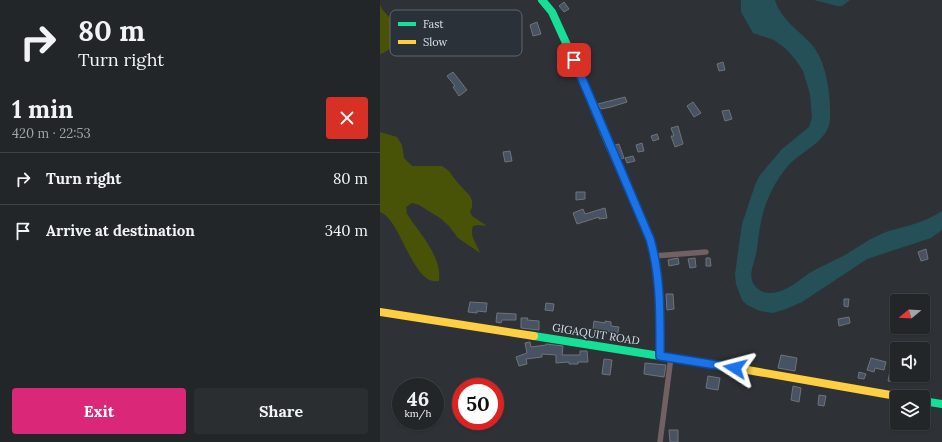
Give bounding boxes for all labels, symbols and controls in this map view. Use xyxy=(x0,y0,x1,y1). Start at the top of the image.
legend xyxy=(390,10,522,56)
text: 80 m xyxy=(78,13,145,49)
icon: right xyxy=(12,16,64,68)
text: Fast xyxy=(423,17,444,31)
text: Slow xyxy=(423,35,448,49)
pin xyxy=(557,43,591,77)
text: Turn right xyxy=(78,48,164,71)
icon: arrive xyxy=(563,49,585,71)
text: 1 min xyxy=(12,94,73,125)
button: close xyxy=(326,97,368,139)
text: 420 m · 22:53 xyxy=(12,125,91,142)
icon: right xyxy=(12,168,34,190)
text: Turn right xyxy=(46,169,122,188)
text: 80 m xyxy=(333,169,368,188)
icon: arrive xyxy=(12,220,34,242)
text: Arrive at destination xyxy=(46,221,195,240)
text: 340 m xyxy=(325,221,368,240)
north arrow xyxy=(890,294,930,334)
map controls xyxy=(890,294,930,430)
street label: GIGAQUIT ROAD xyxy=(551,320,641,348)
button: sound xyxy=(890,342,930,382)
position arrow xyxy=(714,347,756,389)
speed limit sign: 50 xyxy=(452,378,504,430)
text: 46 xyxy=(407,386,429,411)
button: Exit xyxy=(12,388,186,434)
button: Share xyxy=(194,388,368,434)
button: layers xyxy=(890,390,930,430)
text: km/h xyxy=(404,407,432,420)

